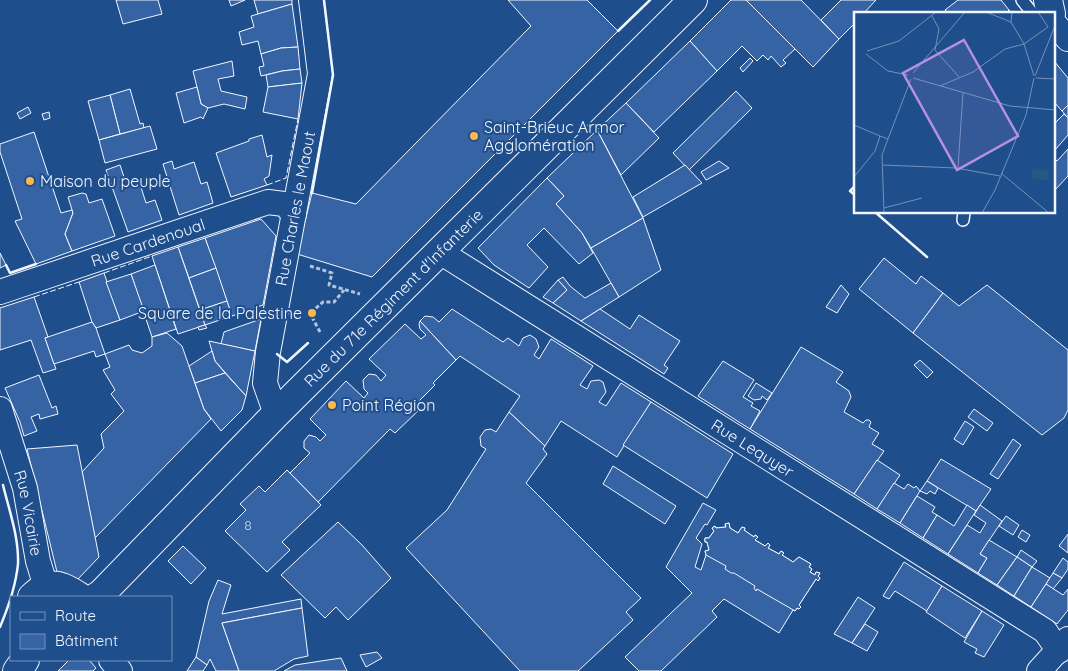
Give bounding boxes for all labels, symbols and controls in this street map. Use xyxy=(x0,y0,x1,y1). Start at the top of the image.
inset map xyxy=(854,12,1056,214)
place label: Saint-Brieuc Armor Agglomération xyxy=(484,117,625,155)
street label: Rue Charles le Maout xyxy=(271,129,319,288)
marker: Saint-Brieuc Armor Agglomération xyxy=(468,130,480,142)
place label: Maison du peuple xyxy=(40,171,171,191)
marker: Maison du peuple xyxy=(24,175,36,187)
street label: Rue du 71e Régiment d'Infanterie xyxy=(299,204,487,391)
street label: Rue Cardenoual xyxy=(88,214,208,271)
place label: Square de la Palestine xyxy=(138,303,302,323)
marker: Square de la Palestine xyxy=(306,307,318,319)
place label: Point Région xyxy=(342,395,435,415)
marker: Point Région xyxy=(326,399,338,411)
street label: Rue Lequyer xyxy=(708,415,798,481)
street label: Rue Vicairie xyxy=(10,467,47,557)
house number: 8 xyxy=(244,516,252,534)
legend xyxy=(10,596,172,661)
text: Route xyxy=(55,606,96,625)
text: Bâtiment xyxy=(55,631,118,650)

